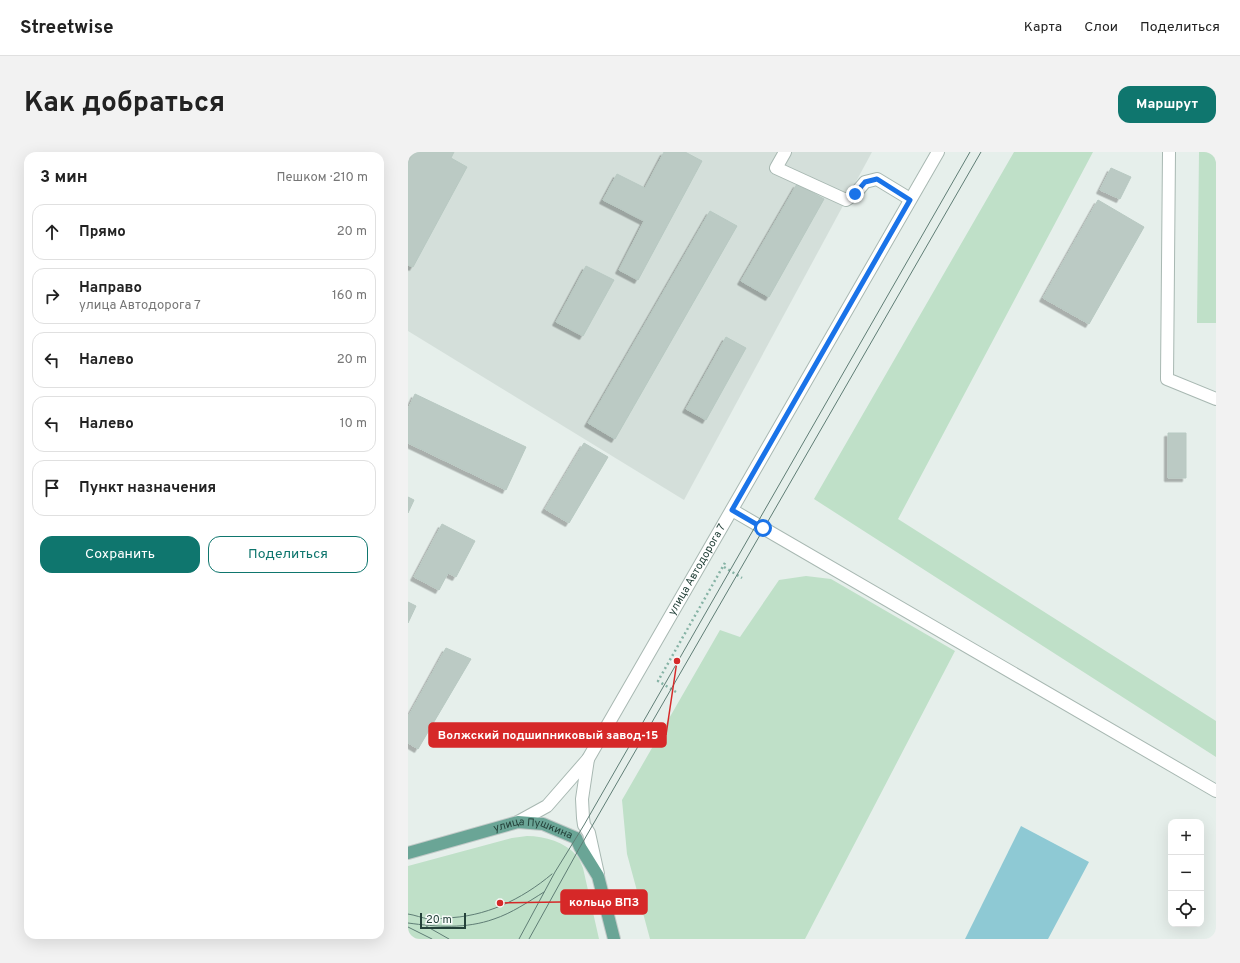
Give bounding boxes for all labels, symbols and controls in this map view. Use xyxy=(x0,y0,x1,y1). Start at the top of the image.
text: Streetwise xyxy=(20,16,113,40)
text: Карта xyxy=(1024,19,1062,36)
text: Слои xyxy=(1084,19,1118,36)
text: Поделиться xyxy=(1140,19,1220,36)
text: Как добраться xyxy=(24,86,225,122)
button: Маршрут xyxy=(1118,86,1216,123)
text: 3 мин xyxy=(40,167,88,189)
text: Пешком · 210 m xyxy=(277,170,368,186)
route end xyxy=(846,185,864,203)
icon: ahead xyxy=(41,221,63,243)
text: Прямо xyxy=(79,223,126,242)
text: 20 m xyxy=(337,224,367,240)
text: Направо xyxy=(79,279,142,298)
icon: right xyxy=(41,285,63,307)
text: 160 m xyxy=(332,288,367,304)
text: улица Автодорога 7 xyxy=(79,298,201,314)
icon: left xyxy=(41,349,63,371)
text: Налево xyxy=(79,351,134,370)
text: 20 m xyxy=(337,352,367,368)
icon: left xyxy=(41,413,63,435)
text: Налево xyxy=(79,415,134,434)
text: 10 m xyxy=(340,416,367,432)
icon: arrive xyxy=(41,477,63,499)
text: Пункт назначения xyxy=(79,479,216,498)
route start xyxy=(754,519,772,537)
street label: улица Автодорога 7 xyxy=(665,521,729,618)
button: Сохранить xyxy=(40,536,200,573)
button: Поделиться xyxy=(208,536,368,573)
callout: Волжский подшипниковый завод-15 xyxy=(429,723,666,747)
text: Волжский подшипниковый завод-15 xyxy=(438,728,658,744)
street label: улица Пушкина xyxy=(492,815,575,843)
map controls xyxy=(1168,819,1204,927)
button: + xyxy=(1168,819,1204,855)
button: − xyxy=(1168,855,1204,891)
callout: кольцо ВПЗ xyxy=(561,890,647,914)
button: locate xyxy=(1168,891,1204,927)
text: кольцо ВПЗ xyxy=(569,895,639,911)
scale bar xyxy=(420,911,466,930)
text: 20 m xyxy=(426,913,452,927)

